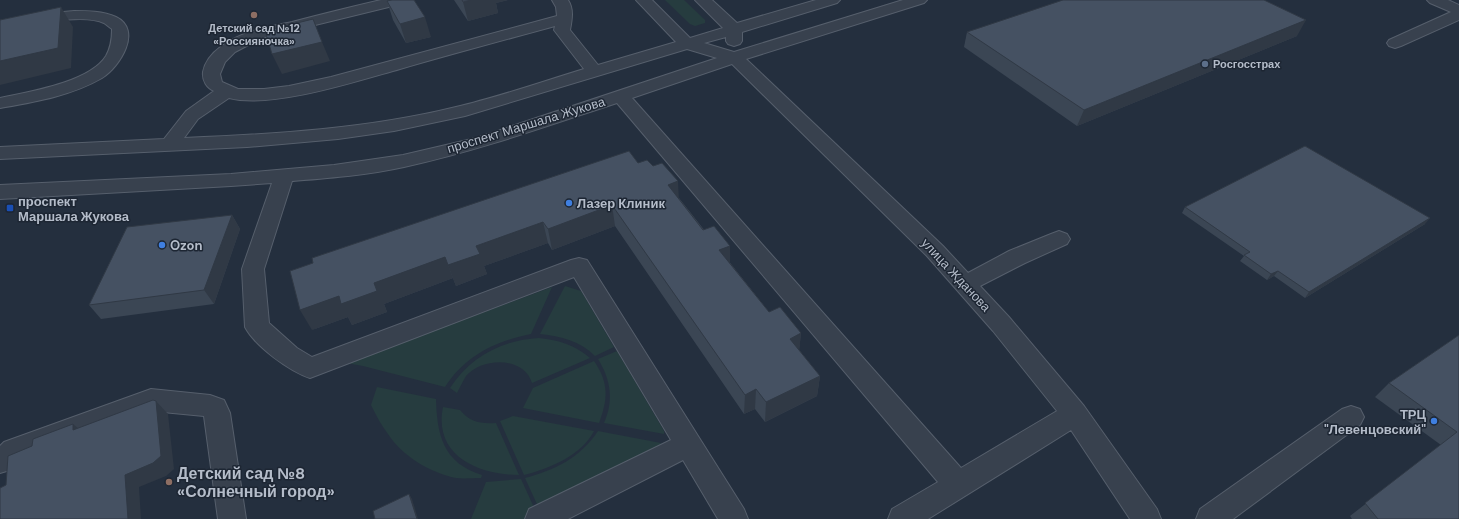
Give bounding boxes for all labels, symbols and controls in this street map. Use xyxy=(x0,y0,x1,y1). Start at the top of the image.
marker: Детский сад №12 «Россияночка» xyxy=(249,10,259,20)
place label: Детский сад №12 «Россияночка» xyxy=(208,21,300,48)
place label: Росгосстрах xyxy=(1213,57,1281,71)
marker: Росгосстрах xyxy=(1200,59,1210,69)
street label: проспект Маршала Жукова xyxy=(445,93,608,157)
place label: проспект Маршала Жукова xyxy=(18,193,130,225)
place label: Лазер Клиник xyxy=(577,195,665,212)
marker: Лазер Клиник xyxy=(564,198,574,208)
marker: проспект Маршала Жукова xyxy=(5,203,15,213)
street label: улица Жданова xyxy=(918,235,995,316)
place label: Ozon xyxy=(170,237,203,254)
marker: Ozon xyxy=(157,240,167,250)
place label: ТРЦ "Левенцовский" xyxy=(1324,406,1427,438)
marker: ТРЦ "Левенцовский" xyxy=(1429,416,1439,426)
place label: Детский сад №8 «Солнечный город» xyxy=(177,463,335,502)
marker: Детский сад №8 «Солнечный город» xyxy=(164,477,174,487)

